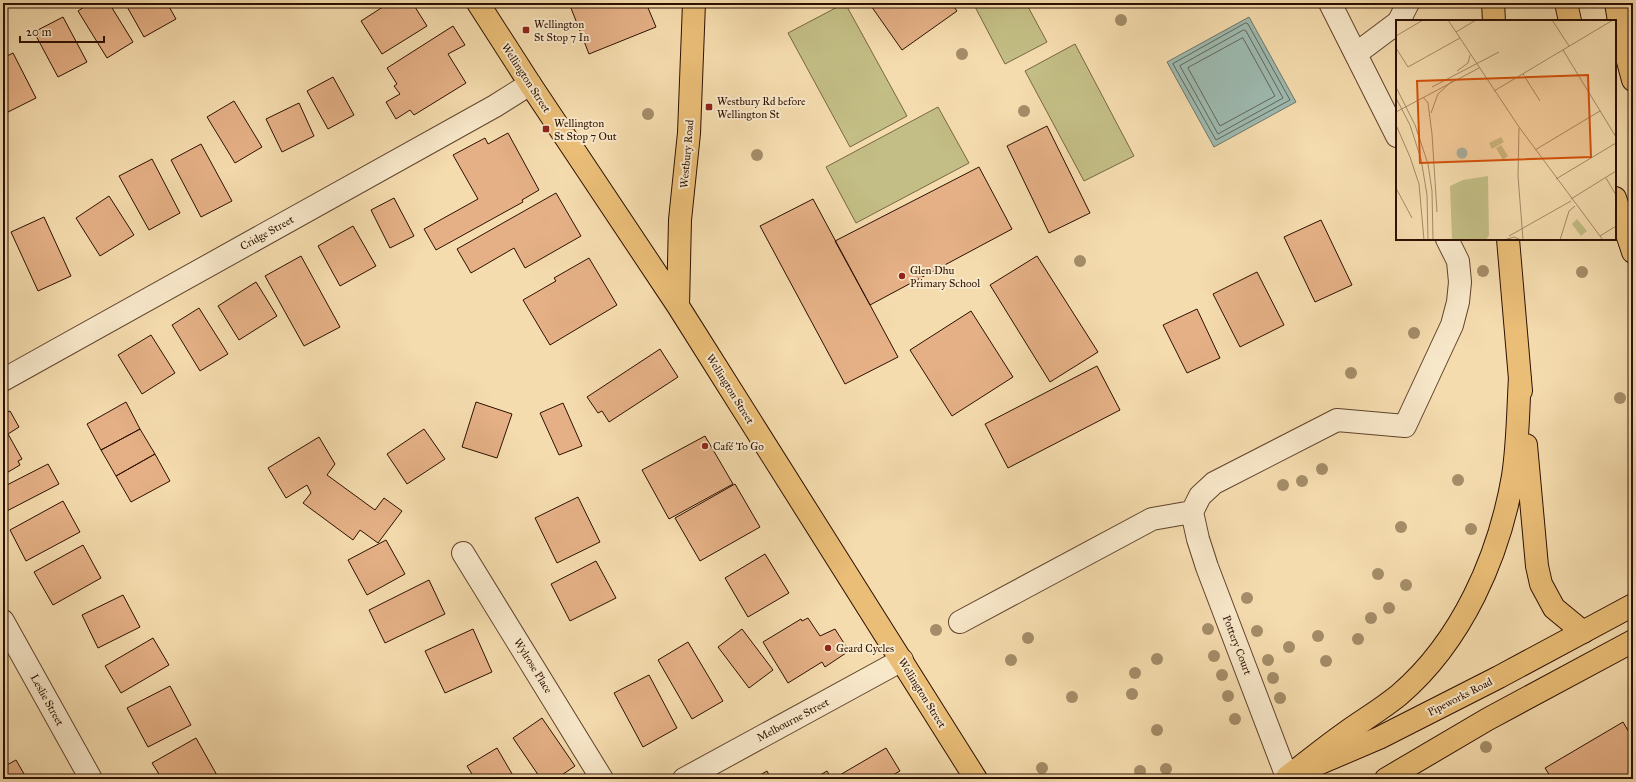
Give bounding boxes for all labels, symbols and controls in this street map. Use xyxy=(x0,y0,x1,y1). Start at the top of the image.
scale bar xyxy=(20,18,104,44)
place label: Wellington St Stop 7 In xyxy=(534,18,589,44)
inset map xyxy=(1396,20,1616,240)
text: 20 m xyxy=(26,25,52,39)
marker: Wellington St Stop 7 In xyxy=(521,25,531,35)
street label: Wellington Street xyxy=(499,41,553,115)
place label: Westbury Rd before Wellington St xyxy=(717,95,806,121)
marker: Westbury Rd before Wellington St xyxy=(704,102,714,112)
place label: Wellington St Stop 7 Out xyxy=(554,117,617,143)
street label: Westbury Road xyxy=(678,119,697,189)
marker: Wellington St Stop 7 Out xyxy=(541,124,551,134)
street label: Cridge Street xyxy=(238,213,296,253)
place label: Glen Dhu Primary School xyxy=(910,264,980,290)
marker: Glen Dhu Primary School xyxy=(897,271,907,281)
street label: Wellington Street xyxy=(703,352,757,426)
place label: Café To Go xyxy=(713,440,764,453)
marker: Café To Go xyxy=(700,441,710,451)
street label: Pottery Court xyxy=(1220,613,1254,677)
street label: Wylrose Place xyxy=(511,636,555,696)
place label: Geard Cycles xyxy=(836,642,894,655)
marker: Geard Cycles xyxy=(823,643,833,653)
street label: Wellington Street xyxy=(895,656,949,730)
street label: Leslie Street xyxy=(28,672,67,728)
street label: Pipeworks Road xyxy=(1425,675,1495,719)
street label: Melbourne Street xyxy=(755,695,831,745)

